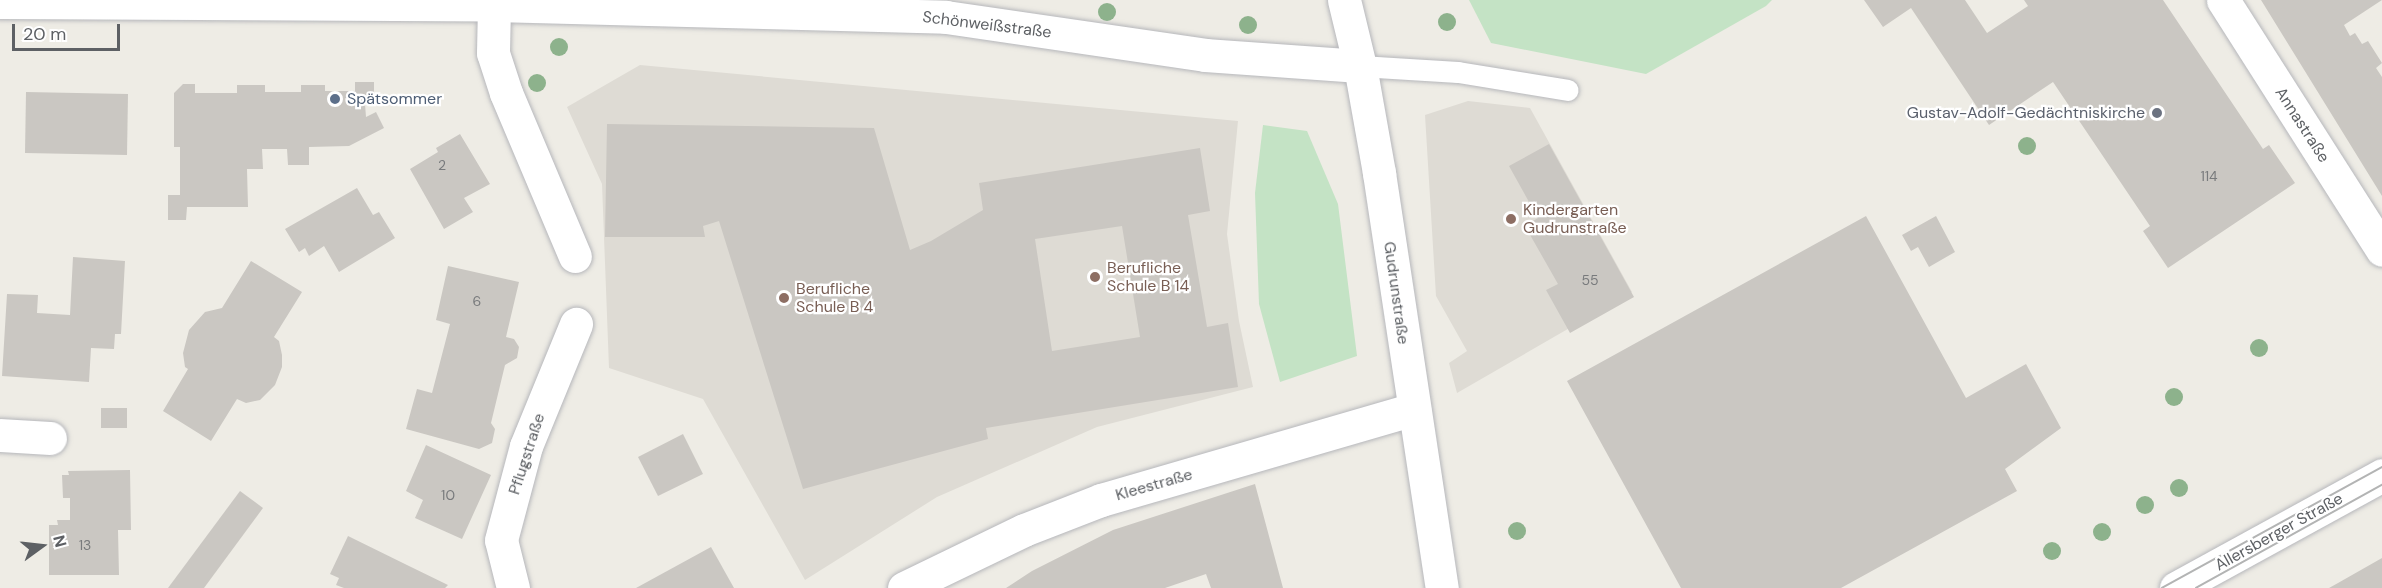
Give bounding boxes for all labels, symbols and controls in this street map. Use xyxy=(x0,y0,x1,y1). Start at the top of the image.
street label: Schönweißstraße xyxy=(921,8,1053,42)
scale bar xyxy=(15,12,123,50)
text: 20 m xyxy=(23,22,66,46)
street label: Annastraße xyxy=(2271,84,2333,166)
place label: Spätsommer xyxy=(347,89,442,109)
marker: Spätsommer xyxy=(328,92,342,106)
place label: Gustav-Adolf-Gedächtniskirche xyxy=(1907,103,2145,123)
marker: Gustav-Adolf-Gedächtniskirche xyxy=(2150,106,2164,120)
house number: 2 xyxy=(438,157,446,173)
house number: 114 xyxy=(2200,168,2218,184)
place label: Kindergarten Gudrunstraße xyxy=(1523,200,1627,238)
marker: Kindergarten Gudrunstraße xyxy=(1504,212,1518,226)
street label: Gudrunstraße xyxy=(1379,240,1413,346)
place label: Berufliche Schule B 14 xyxy=(1107,258,1189,296)
marker: Berufliche Schule B 14 xyxy=(1088,270,1102,284)
house number: 55 xyxy=(1581,272,1599,288)
place label: Berufliche Schule B 4 xyxy=(796,279,873,317)
marker: Berufliche Schule B 4 xyxy=(777,291,791,305)
house number: 6 xyxy=(473,293,481,309)
street label: Pflugstraße xyxy=(505,411,549,497)
street label: Kleestraße xyxy=(1113,465,1195,505)
house number: 10 xyxy=(441,487,455,503)
street label: Allersberger Straße xyxy=(2212,489,2346,575)
north arrow xyxy=(12,516,72,576)
text: N xyxy=(48,533,72,550)
house number: 13 xyxy=(79,537,91,553)

